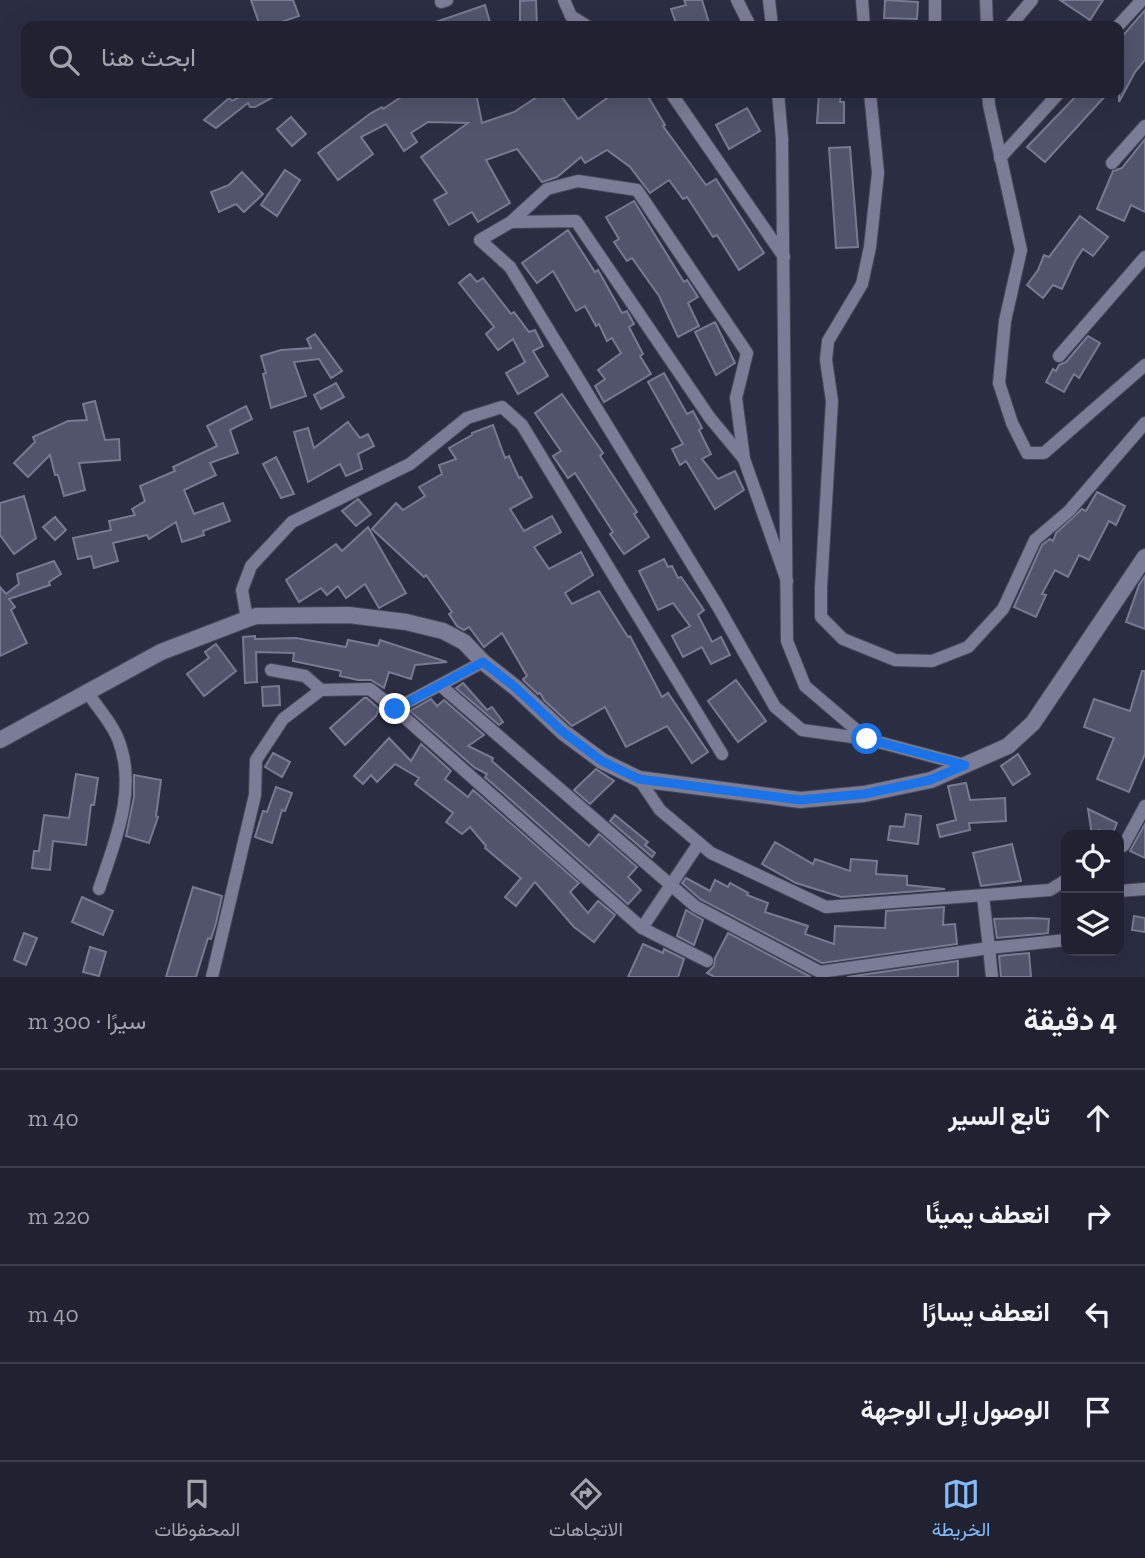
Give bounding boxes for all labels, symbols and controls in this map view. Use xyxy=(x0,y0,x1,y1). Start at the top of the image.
search box xyxy=(21,21,1124,98)
icon: search xyxy=(45,41,83,79)
text: ابحث هنا xyxy=(101,41,196,73)
route end xyxy=(379,693,410,724)
route start xyxy=(851,723,882,754)
map controls xyxy=(1061,830,1124,956)
button: locate xyxy=(1061,830,1124,893)
button: layers xyxy=(1061,893,1124,956)
text: 4 دقيقة xyxy=(1024,1002,1117,1038)
text: سيرًا · 300 m xyxy=(28,1007,146,1035)
icon: ahead xyxy=(1079,1099,1117,1137)
text: تابع السير xyxy=(948,1100,1050,1132)
text: 40 m xyxy=(28,1104,79,1132)
icon: right xyxy=(1079,1197,1117,1235)
text: انعطف يمينًا xyxy=(925,1198,1050,1230)
text: 220 m xyxy=(28,1202,90,1230)
icon: left xyxy=(1079,1295,1117,1333)
text: انعطف يسارًا xyxy=(922,1296,1050,1328)
text: 40 m xyxy=(28,1300,79,1328)
icon: arrive xyxy=(1079,1393,1117,1431)
text: الوصول إلى الوجهة xyxy=(861,1394,1050,1426)
tab: المحفوظات xyxy=(155,1475,240,1546)
tab: الاتجاهات xyxy=(549,1475,623,1546)
tab: الخريطة xyxy=(932,1475,991,1546)

